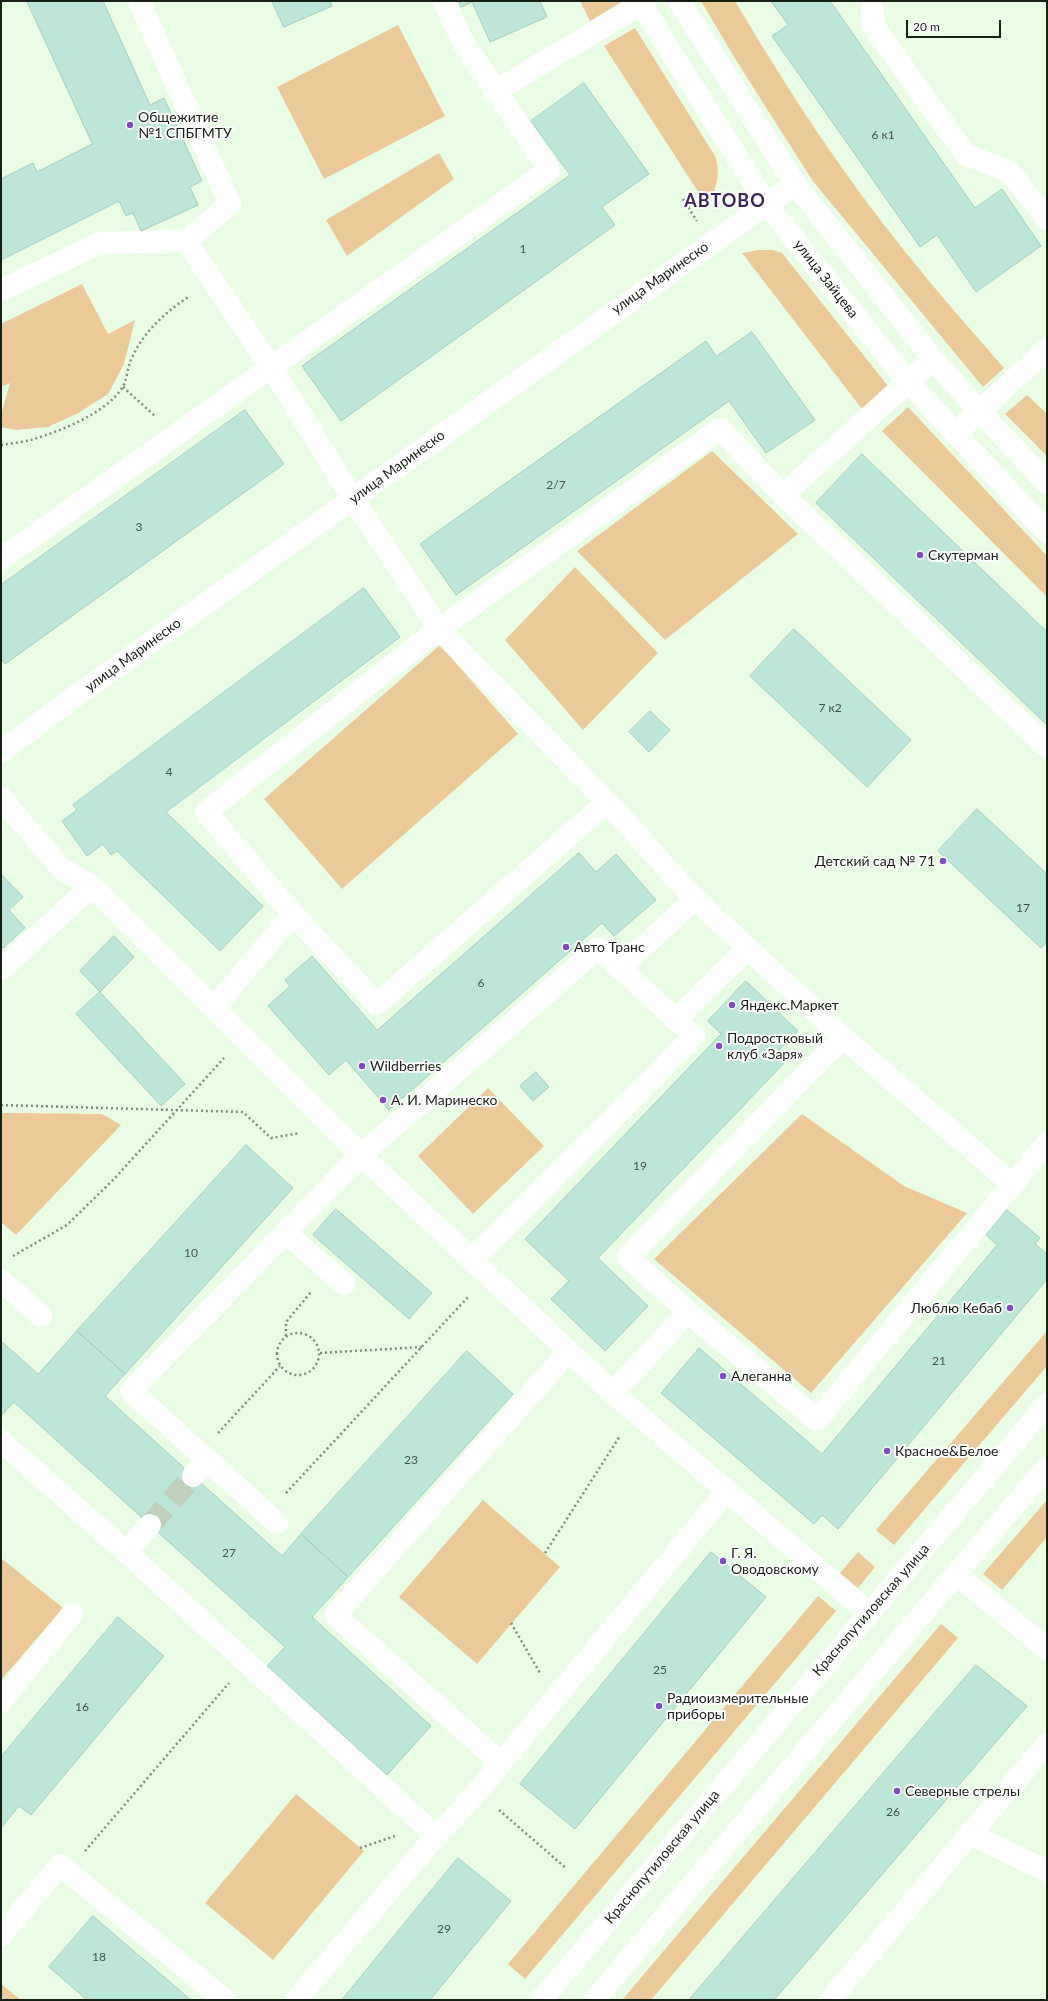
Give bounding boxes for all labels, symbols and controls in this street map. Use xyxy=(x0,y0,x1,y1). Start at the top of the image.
scale bar xyxy=(908,12,1003,38)
text: 20 m xyxy=(913,19,940,34)
place label: Общежитие №1 СПБГМТУ xyxy=(138,109,232,142)
marker: Общежитие №1 СПБГМТУ xyxy=(125,120,135,130)
house number: 6 к1 xyxy=(871,128,895,142)
district label: АВТОВО xyxy=(684,190,766,212)
street label: улица Зайцева xyxy=(790,237,862,321)
street label: улица Маринеско xyxy=(608,238,712,318)
house number: 1 xyxy=(520,242,526,256)
street label: улица Маринеско xyxy=(346,427,448,507)
house number: 2/7 xyxy=(546,478,566,492)
house number: 3 xyxy=(136,520,142,534)
place label: Скутерман xyxy=(928,547,999,563)
marker: Скутерман xyxy=(915,550,925,560)
street label: улица Маринеско xyxy=(82,615,184,695)
house number: 7 к2 xyxy=(818,701,842,715)
house number: 4 xyxy=(166,765,172,779)
place label: Детский сад № 71 xyxy=(815,853,935,869)
marker: Детский сад № 71 xyxy=(938,856,948,866)
house number: 17 xyxy=(1016,901,1030,915)
place label: Авто Транс xyxy=(574,939,645,955)
marker: Авто Транс xyxy=(561,942,571,952)
house number: 6 xyxy=(478,976,484,990)
place label: Яндекс.Маркет xyxy=(740,997,839,1013)
marker: Яндекс.Маркет xyxy=(727,1000,737,1010)
place label: Подростковый клуб «Заря» xyxy=(727,1030,823,1062)
marker: Подростковый клуб «Заря» xyxy=(714,1041,724,1051)
place label: Wildberries xyxy=(370,1058,441,1074)
marker: Wildberries xyxy=(357,1061,367,1071)
place label: А. И. Маринеско xyxy=(391,1092,497,1108)
marker: А. И. Маринеско xyxy=(378,1095,388,1105)
house number: 19 xyxy=(633,1159,647,1173)
house number: 10 xyxy=(184,1246,198,1260)
place label: Люблю Кебаб xyxy=(911,1300,1002,1316)
marker: Люблю Кебаб xyxy=(1005,1303,1015,1313)
house number: 21 xyxy=(932,1354,946,1368)
place label: Алеганна xyxy=(731,1368,792,1384)
marker: Алеганна xyxy=(718,1371,728,1381)
place label: Красное&Белое xyxy=(895,1443,999,1459)
marker: Красное&Белое xyxy=(882,1446,892,1456)
house number: 23 xyxy=(404,1453,418,1467)
street label: Краснопутиловская улица xyxy=(809,1541,933,1679)
place label: Г. Я. Оводовскому xyxy=(731,1545,819,1578)
house number: 27 xyxy=(222,1546,236,1560)
marker: Г. Я. Оводовскому xyxy=(718,1556,728,1566)
house number: 25 xyxy=(653,1663,667,1677)
place label: Радиоизмерительные приборы xyxy=(667,1690,809,1722)
house number: 16 xyxy=(75,1700,89,1714)
marker: Радиоизмерительные приборы xyxy=(654,1701,664,1711)
place label: Северные стрелы xyxy=(905,1783,1020,1799)
marker: Северные стрелы xyxy=(892,1786,902,1796)
street label: Краснопутиловская улица xyxy=(601,1787,723,1927)
house number: 26 xyxy=(886,1805,900,1819)
house number: 29 xyxy=(437,1922,451,1936)
house number: 18 xyxy=(92,1950,106,1964)

